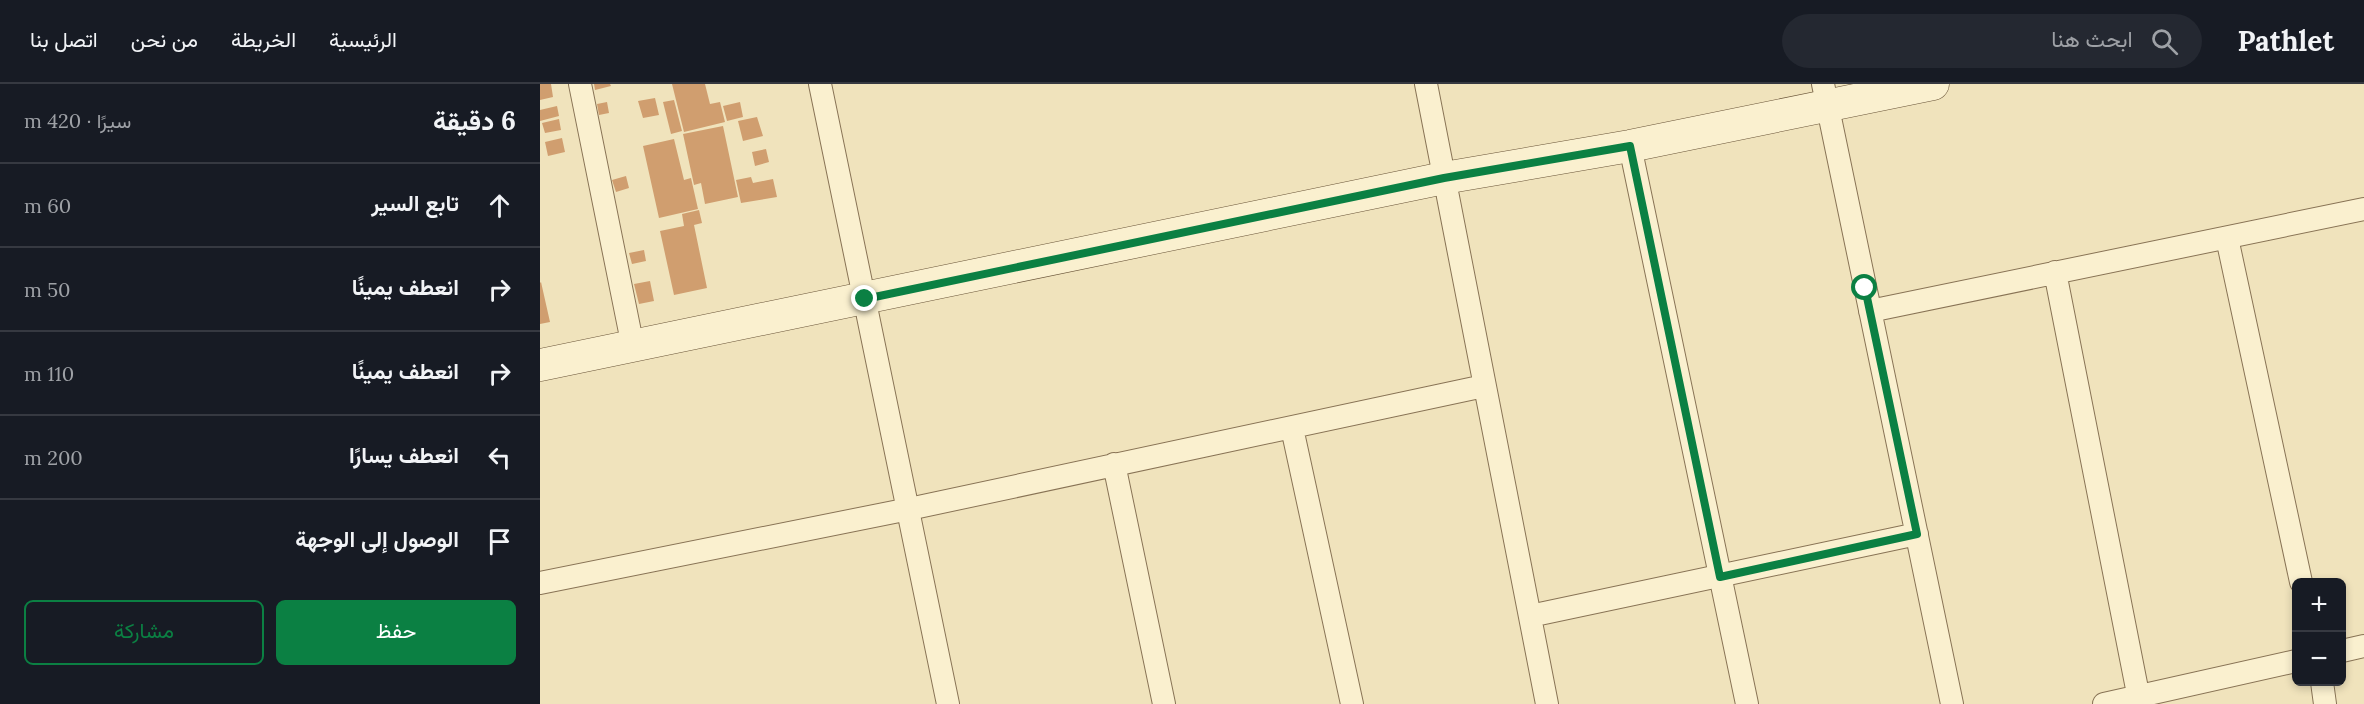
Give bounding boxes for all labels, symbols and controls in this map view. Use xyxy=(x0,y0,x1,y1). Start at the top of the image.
search box xyxy=(1782,14,2202,68)
text: Pathlet xyxy=(2238,23,2334,59)
text: ابحث هنا xyxy=(2051,25,2133,53)
icon: search xyxy=(2148,25,2181,58)
text: اتصل بنا xyxy=(30,26,98,53)
text: من نحن xyxy=(131,26,198,53)
text: الخريطة xyxy=(231,26,296,53)
text: الرئيسية xyxy=(329,26,397,53)
text: 6 دقيقة xyxy=(433,104,516,137)
text: سيرًا · 420 m xyxy=(24,108,131,133)
text: تابع السير xyxy=(371,189,459,217)
icon: ahead xyxy=(483,189,516,222)
text: 60 m xyxy=(24,193,71,218)
text: انعطف يمينًا xyxy=(352,273,459,301)
icon: right xyxy=(483,273,516,306)
route start xyxy=(1851,274,1877,300)
text: 50 m xyxy=(24,277,70,302)
route end xyxy=(851,285,877,311)
text: انعطف يمينًا xyxy=(352,357,459,385)
icon: right xyxy=(483,357,516,390)
text: 110 m xyxy=(24,361,74,386)
text: انعطف يسارًا xyxy=(349,441,459,469)
icon: left xyxy=(483,441,516,474)
text: 200 m xyxy=(24,445,83,470)
text: الوصول إلى الوجهة xyxy=(295,525,459,553)
icon: arrive xyxy=(483,525,516,558)
map controls xyxy=(2292,578,2346,686)
button: + xyxy=(2292,578,2346,632)
button: مشاركة xyxy=(24,600,264,665)
button: حفظ xyxy=(276,600,516,665)
button: − xyxy=(2292,632,2346,686)

